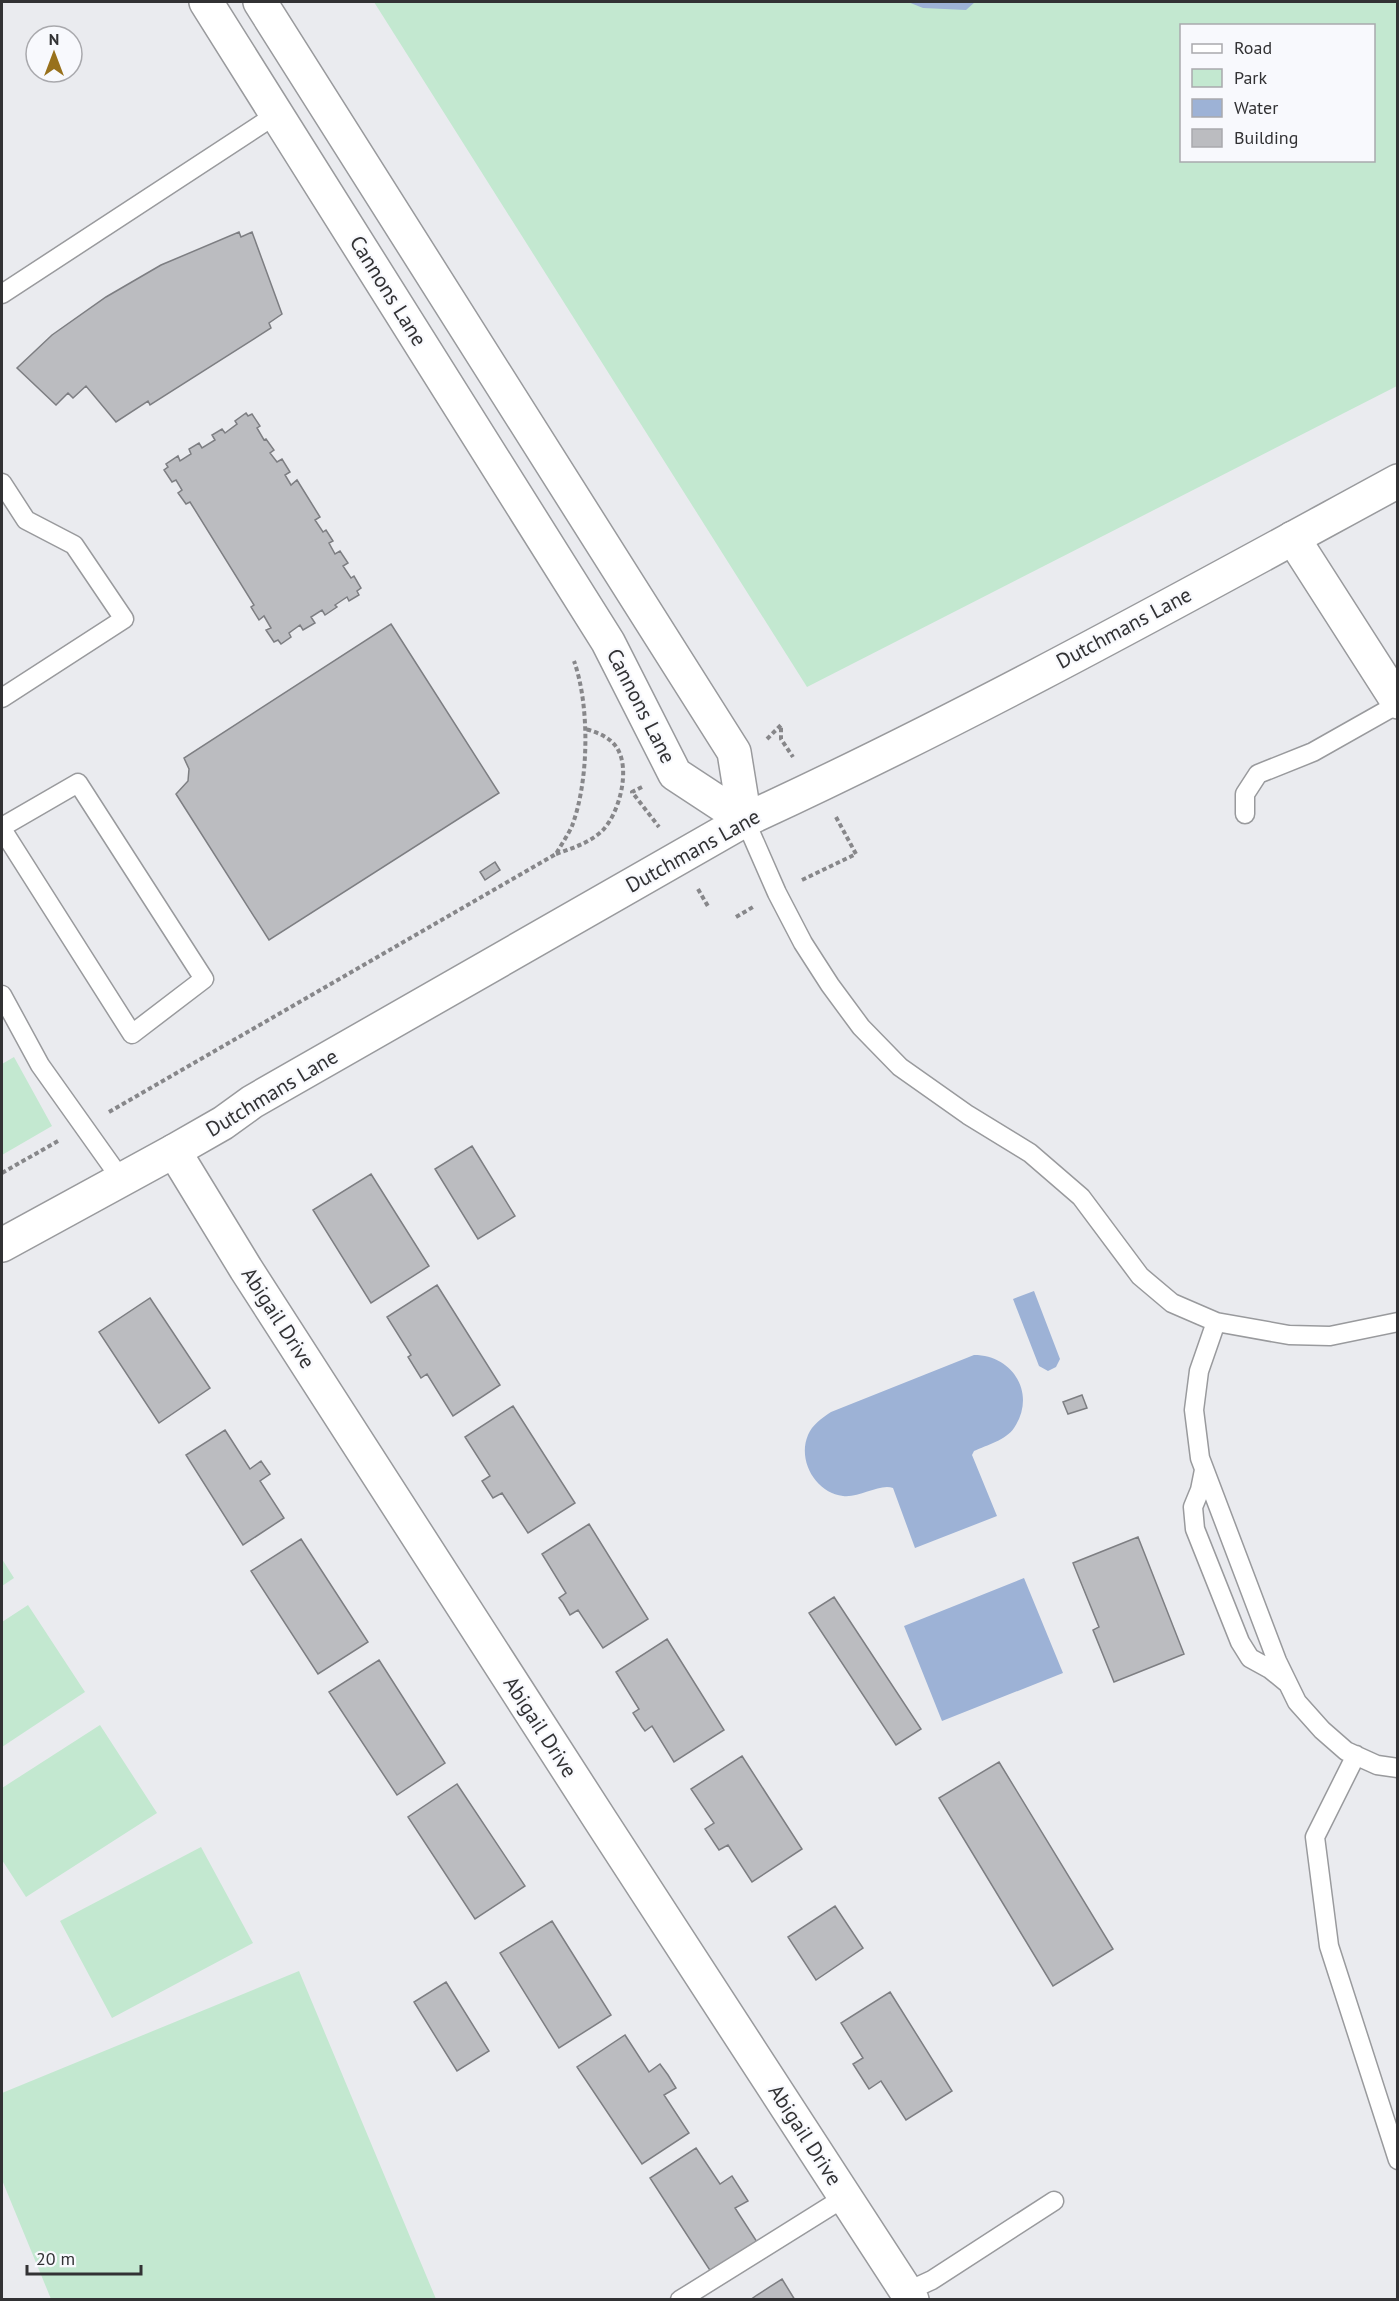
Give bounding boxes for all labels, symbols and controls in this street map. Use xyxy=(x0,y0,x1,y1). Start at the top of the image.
north arrow xyxy=(24,24,84,84)
legend xyxy=(1180,24,1375,162)
text: N xyxy=(49,29,59,49)
text: Road xyxy=(1234,36,1272,59)
text: Park xyxy=(1234,66,1267,89)
text: Water xyxy=(1234,96,1278,119)
text: Building xyxy=(1234,126,1298,149)
street label: Cannons Lane xyxy=(344,230,433,351)
street label: Dutchmans Lane xyxy=(1052,581,1196,675)
street label: Cannons Lane xyxy=(601,644,682,768)
street label: Dutchmans Lane xyxy=(621,803,765,899)
street label: Dutchmans Lane xyxy=(201,1043,343,1143)
street label: Abigail Drive xyxy=(236,1262,321,1373)
street label: Abigail Drive xyxy=(498,1671,583,1782)
street label: Abigail Drive xyxy=(763,2079,848,2190)
scale bar xyxy=(27,2238,141,2276)
text: 20 m xyxy=(36,2247,75,2270)

